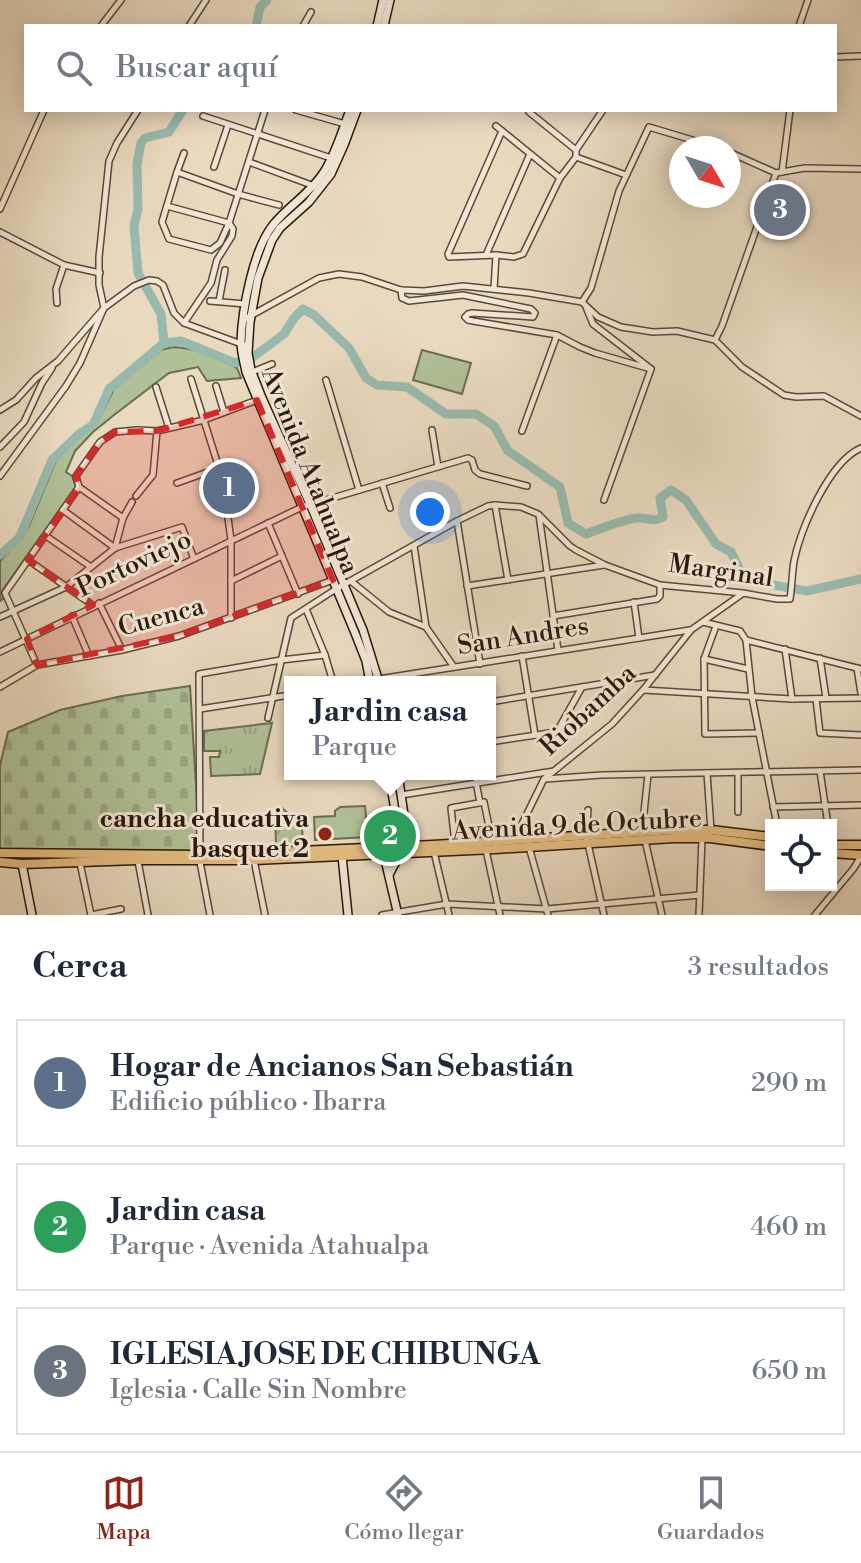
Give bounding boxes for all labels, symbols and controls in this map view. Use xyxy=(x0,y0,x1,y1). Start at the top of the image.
search box xyxy=(24,24,837,112)
icon: search xyxy=(52,46,96,90)
text: Buscar aquí xyxy=(116,49,278,87)
north arrow xyxy=(669,136,741,208)
pin: 3 xyxy=(754,180,806,240)
street label: Avenida Atahualpa xyxy=(254,362,366,580)
pin: 1 xyxy=(203,458,255,518)
your location xyxy=(410,492,450,532)
street label: Portoviejo xyxy=(71,523,197,605)
street label: Marginal xyxy=(667,548,776,594)
street label: Cuenca xyxy=(115,590,208,644)
street label: San Andres xyxy=(455,610,591,662)
street label: Riobamba xyxy=(533,657,643,763)
popup xyxy=(284,676,496,780)
text: Jardin casa xyxy=(312,693,468,731)
text: Parque xyxy=(312,731,397,763)
street label: Avenida 9 de Octubre xyxy=(450,802,703,848)
place label: cancha educativa basquet 2 xyxy=(99,803,310,865)
pin: 2 xyxy=(364,806,416,866)
map controls xyxy=(765,819,837,891)
button: locate xyxy=(765,819,837,891)
marker: cancha educativa basquet 2 xyxy=(316,825,334,843)
text: Cerca xyxy=(32,946,127,988)
text: 3 resultados xyxy=(688,951,829,983)
text: Hogar de Ancianos San Sebastián xyxy=(110,1048,574,1086)
text: 1 xyxy=(54,1067,66,1099)
text: 290 m xyxy=(751,1067,827,1099)
text: Edificio público · Ibarra xyxy=(110,1086,387,1118)
text: Jardin casa xyxy=(110,1192,266,1230)
text: 2 xyxy=(52,1211,68,1243)
text: 460 m xyxy=(750,1211,827,1243)
text: Parque · Avenida Atahualpa xyxy=(110,1230,429,1262)
text: IGLESIA JOSE DE CHIBUNGA xyxy=(110,1336,540,1374)
text: 3 xyxy=(52,1355,68,1387)
text: 650 m xyxy=(752,1355,827,1387)
text: Iglesia · Calle Sin Nombre xyxy=(110,1374,407,1406)
tab: Mapa xyxy=(97,1471,151,1546)
tab: Cómo llegar xyxy=(344,1471,464,1546)
tab: Guardados xyxy=(657,1471,764,1546)

